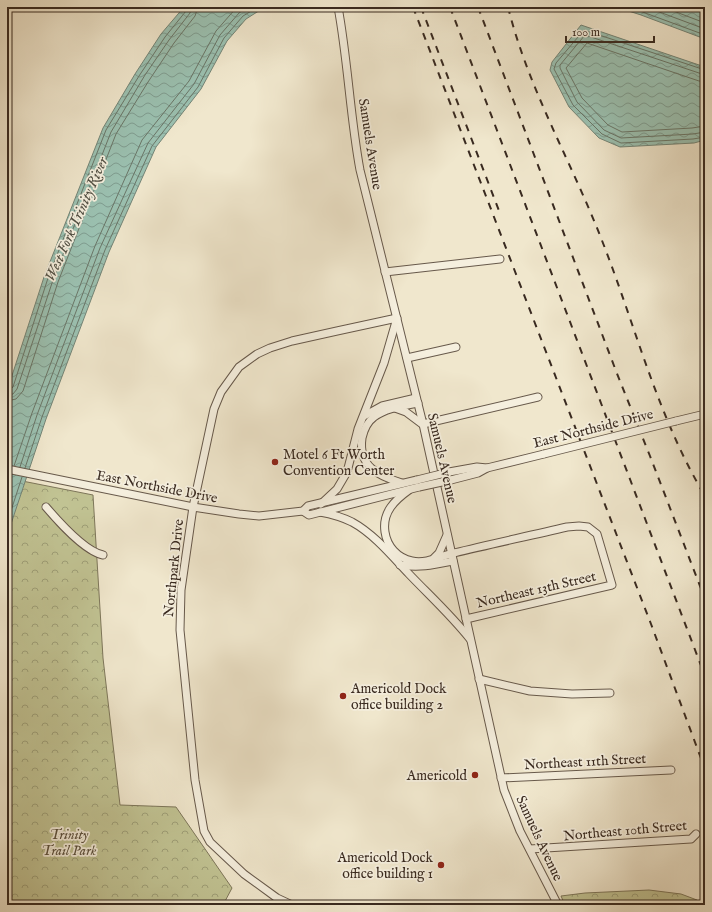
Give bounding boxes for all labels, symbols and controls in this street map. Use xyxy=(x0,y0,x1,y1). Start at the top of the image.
scale bar xyxy=(566,18,654,44)
text: 100 m xyxy=(572,25,600,40)
street label: Samuels Avenue xyxy=(354,97,386,192)
water label: West Fork Trinity River xyxy=(41,153,113,284)
street label: East Northside Drive xyxy=(531,405,656,453)
street label: Samuels Avenue xyxy=(423,411,461,506)
place label: Motel 6 Ft Worth Convention Center xyxy=(283,446,395,480)
marker: Motel 6 Ft Worth Convention Center xyxy=(270,457,280,467)
street label: East Northside Drive xyxy=(95,466,220,508)
street label: Northpark Drive xyxy=(160,518,188,618)
street label: Northeast 13th Street xyxy=(475,567,598,613)
place label: Americold Dock office building 2 xyxy=(350,680,447,714)
marker: Americold Dock office building 2 xyxy=(338,691,348,701)
street label: Northeast 11th Street xyxy=(523,750,647,774)
place label: Americold xyxy=(406,767,468,785)
marker: Americold xyxy=(470,770,480,780)
street label: Samuels Avenue xyxy=(511,793,567,885)
street label: Northeast 10th Street xyxy=(563,817,688,845)
park label: Trinity Trail Park xyxy=(42,826,97,860)
place label: Americold Dock office building 1 xyxy=(336,849,434,883)
marker: Americold Dock office building 1 xyxy=(436,860,446,870)

